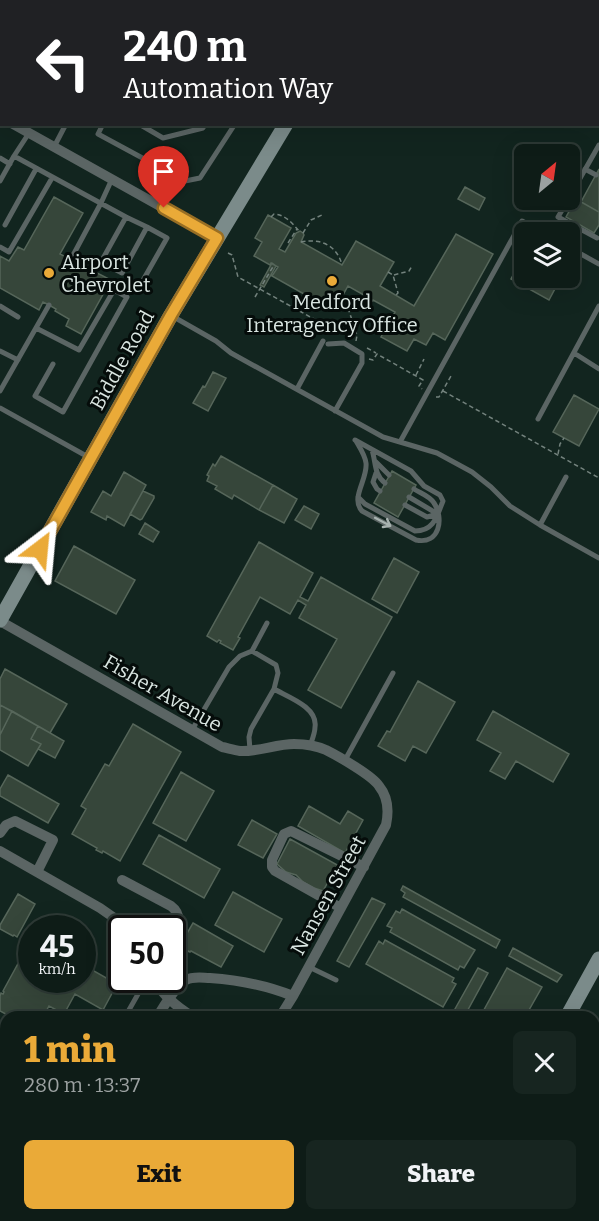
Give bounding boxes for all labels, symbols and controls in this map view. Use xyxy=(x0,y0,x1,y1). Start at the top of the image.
text: 240 m xyxy=(123,22,247,72)
icon: left xyxy=(24,24,102,102)
text: Automation Way xyxy=(123,73,333,105)
north arrow xyxy=(514,144,580,210)
map controls xyxy=(514,144,580,288)
pin xyxy=(138,146,189,208)
icon: arrive xyxy=(147,155,180,188)
button: layers xyxy=(514,222,580,288)
place label: Airport Chevrolet xyxy=(61,250,151,297)
marker: Airport Chevrolet xyxy=(42,266,56,280)
marker: Medford Interagency Office xyxy=(325,274,339,288)
place label: Medford Interagency Office xyxy=(246,290,418,337)
street label: Biddle Road xyxy=(85,306,159,414)
one-way arrow xyxy=(374,516,391,528)
position arrow xyxy=(8,517,72,581)
street label: Fisher Avenue xyxy=(99,649,227,737)
street label: Nansen Street xyxy=(285,831,371,959)
speed limit sign: 50 xyxy=(108,915,186,993)
text: 45 xyxy=(40,929,74,965)
text: km/h xyxy=(38,960,76,978)
text: 1 min xyxy=(24,1028,116,1072)
button: close xyxy=(513,1031,576,1094)
text: 280 m · 13:37 xyxy=(24,1073,140,1097)
button: Exit xyxy=(24,1140,294,1209)
button: Share xyxy=(306,1140,576,1209)

